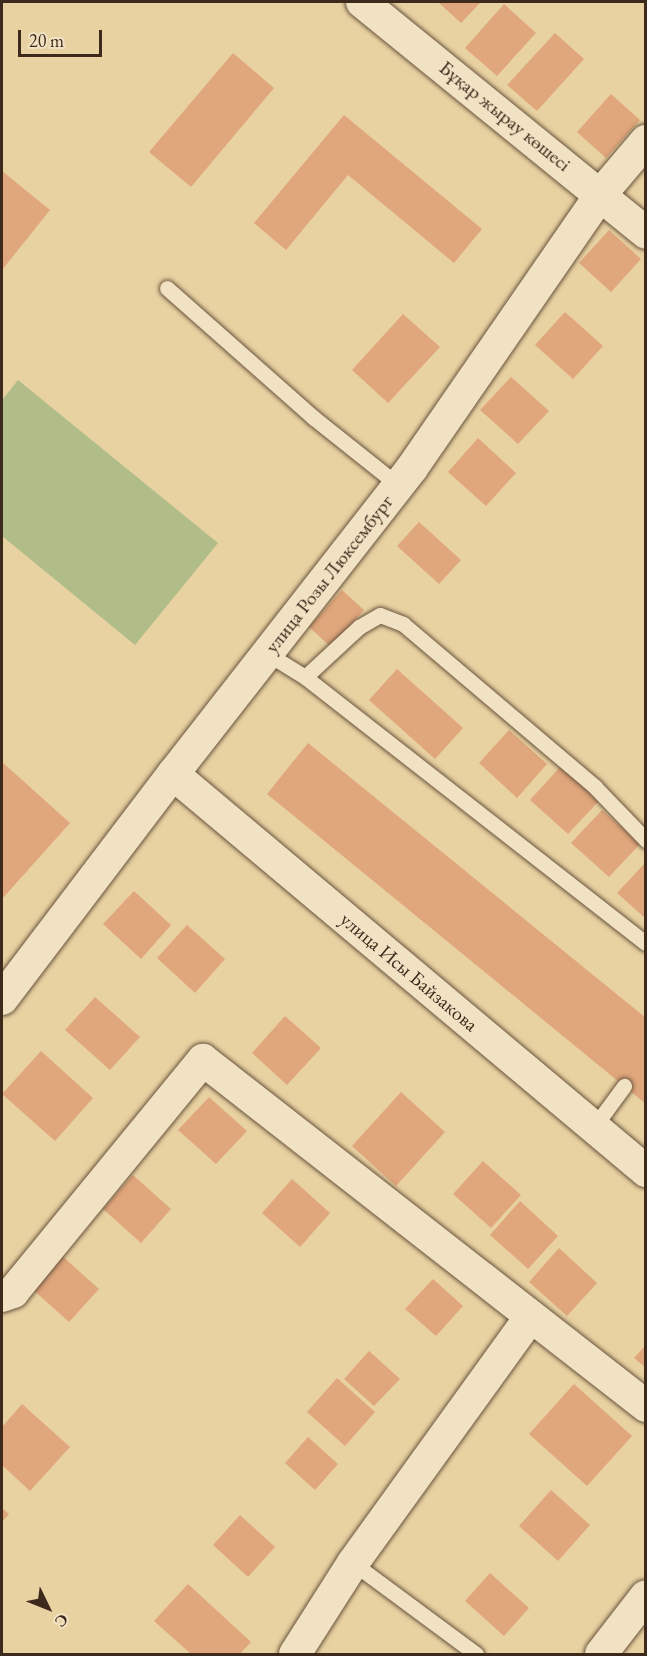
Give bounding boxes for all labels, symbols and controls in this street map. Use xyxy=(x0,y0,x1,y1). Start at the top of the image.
scale bar xyxy=(21,18,105,56)
text: 20 m xyxy=(29,29,64,52)
street label: Бұқар жырау көшесі xyxy=(434,56,576,176)
street label: улица Розы Люксембург xyxy=(260,490,398,658)
street label: улица Исы Байзакова xyxy=(335,907,483,1037)
north arrow xyxy=(18,1578,78,1638)
text: С xyxy=(50,1609,73,1632)

